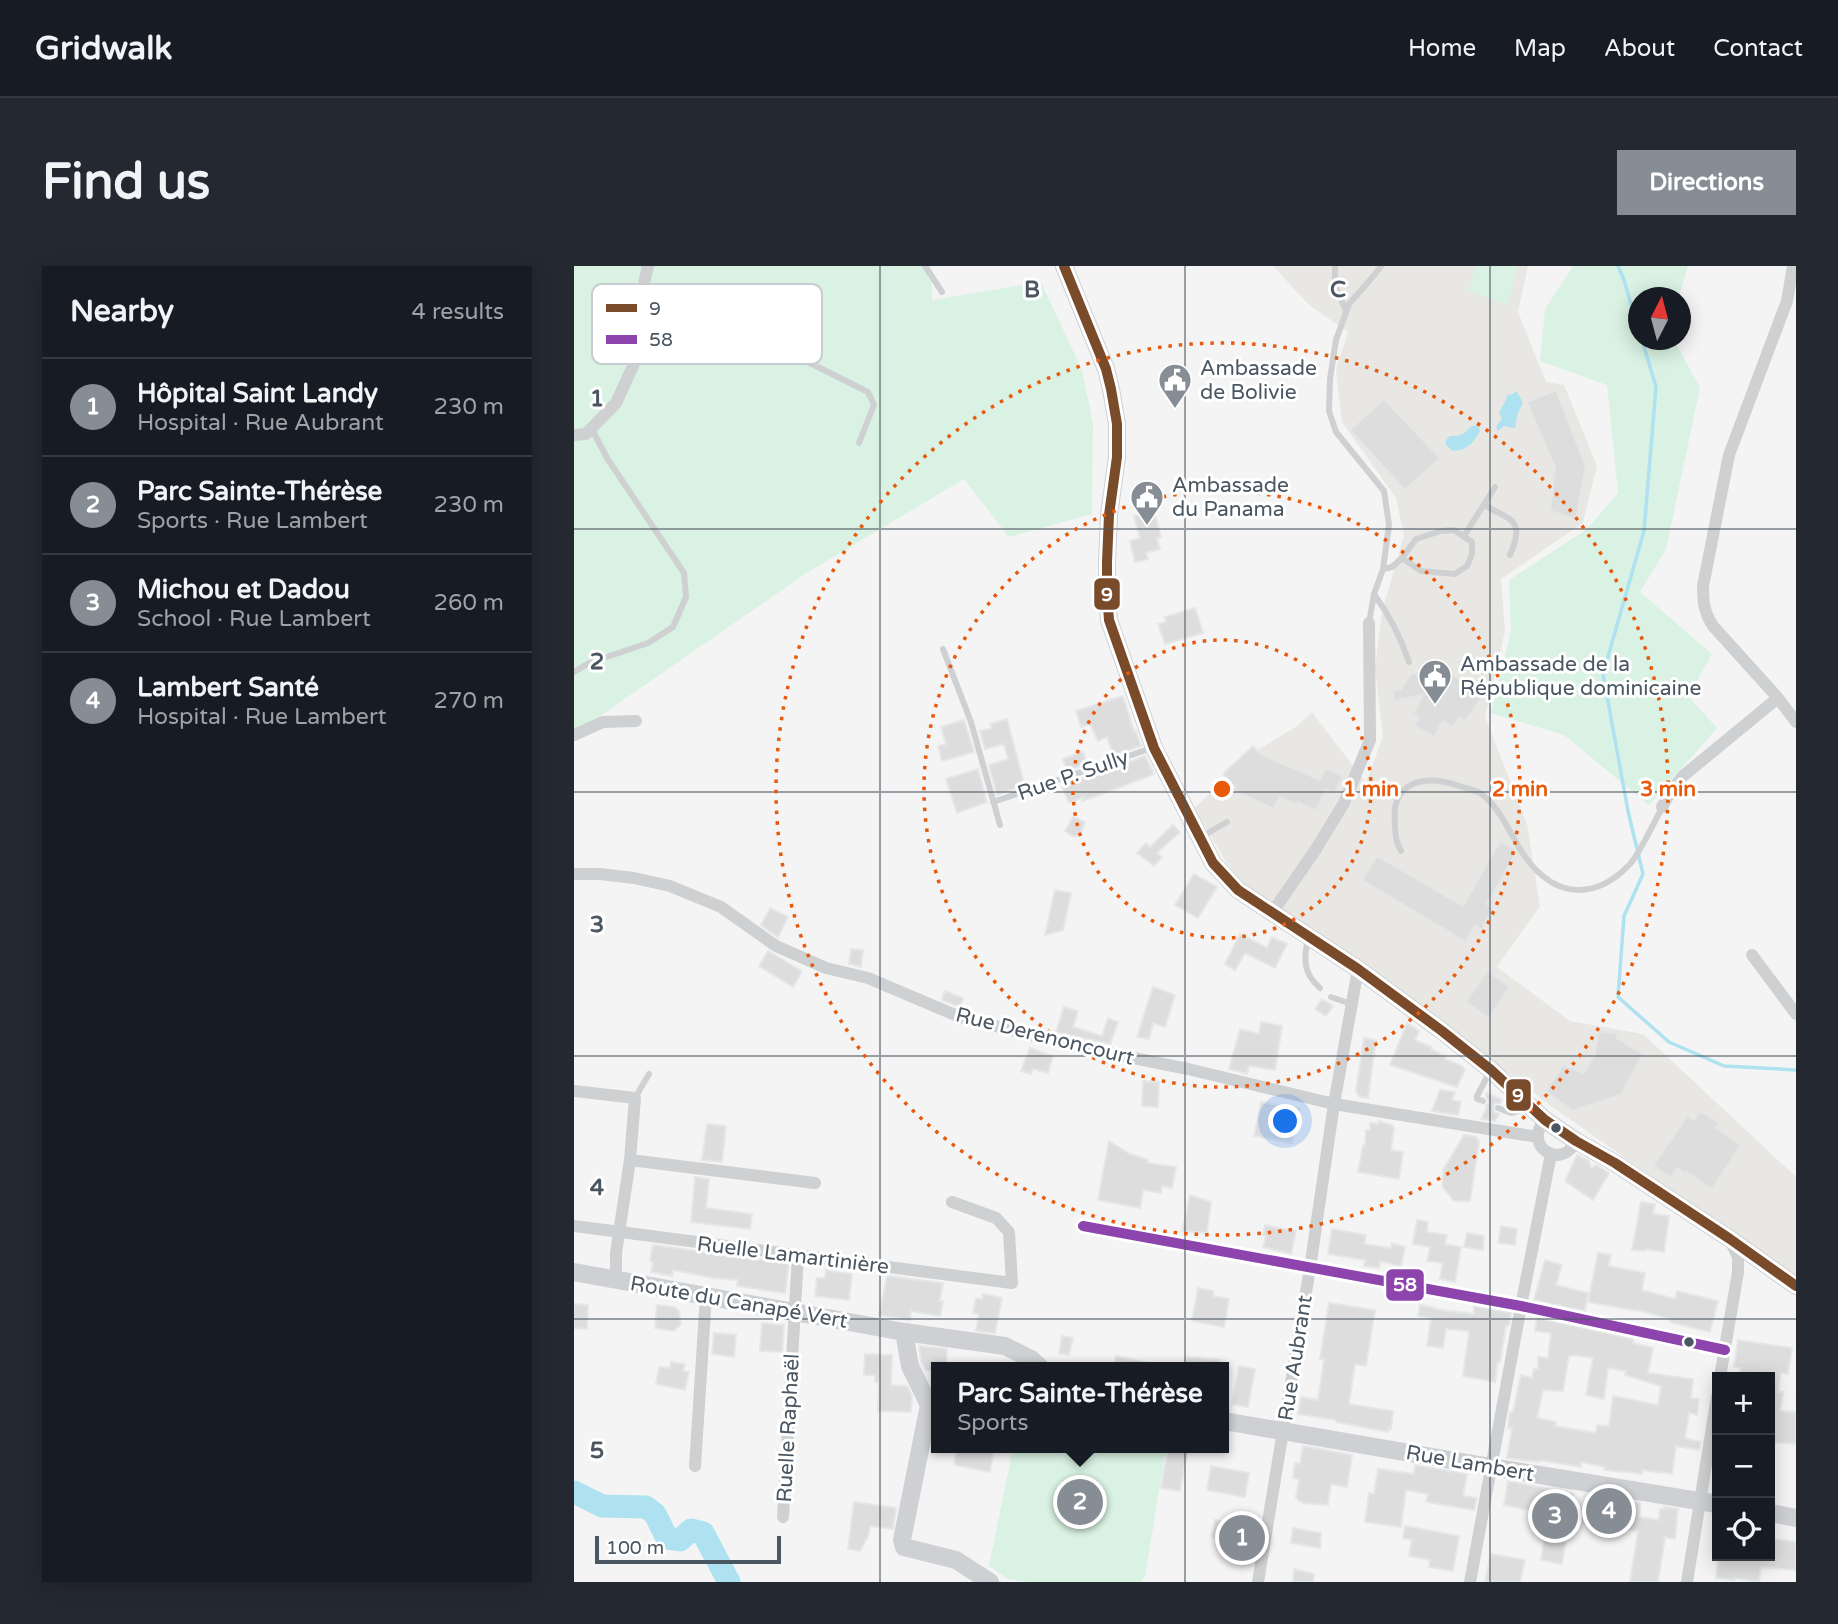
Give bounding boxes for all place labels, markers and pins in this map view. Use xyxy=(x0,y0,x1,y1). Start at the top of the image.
place label: Ambassade de Bolivie xyxy=(1200,356,1317,405)
public building icon: Ambassade de Bolivie xyxy=(1156,361,1194,410)
place label: Ambassade du Panama xyxy=(1172,473,1289,522)
public building icon: Ambassade du Panama xyxy=(1128,478,1166,527)
place label: Ambassade de la République dominicaine xyxy=(1460,652,1702,701)
public building icon: Ambassade de la République dominicaine xyxy=(1416,657,1454,706)
centre of rings xyxy=(1210,777,1234,801)
unlabelled marker xyxy=(1549,1121,1563,1135)
unlabelled marker xyxy=(1682,1335,1696,1349)
pin: 2 xyxy=(1057,1476,1103,1528)
pin: 4 xyxy=(1586,1485,1632,1537)
pin: 3 xyxy=(1532,1490,1578,1542)
pin: 1 xyxy=(1219,1512,1265,1564)

